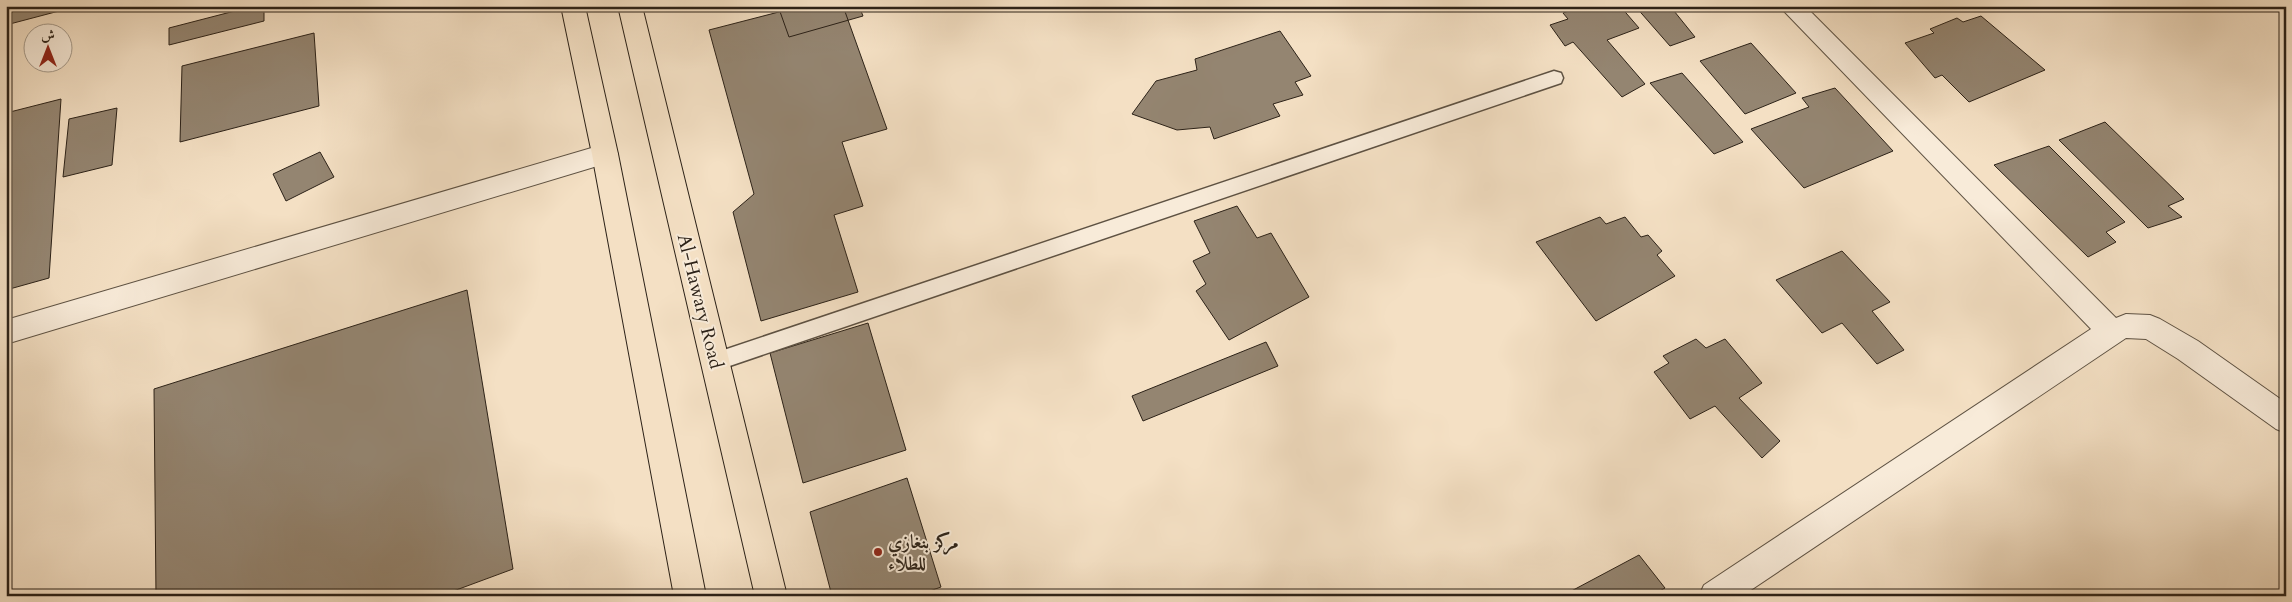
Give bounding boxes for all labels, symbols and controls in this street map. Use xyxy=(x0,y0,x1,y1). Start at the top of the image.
north arrow xyxy=(22,22,72,72)
text: ش xyxy=(41,26,55,45)
street label: Al-Hawary Road xyxy=(671,231,729,371)
place label: مركز بنغازي للطلاء xyxy=(888,529,959,577)
marker: مركز بنغازي للطلاء xyxy=(872,546,884,558)

